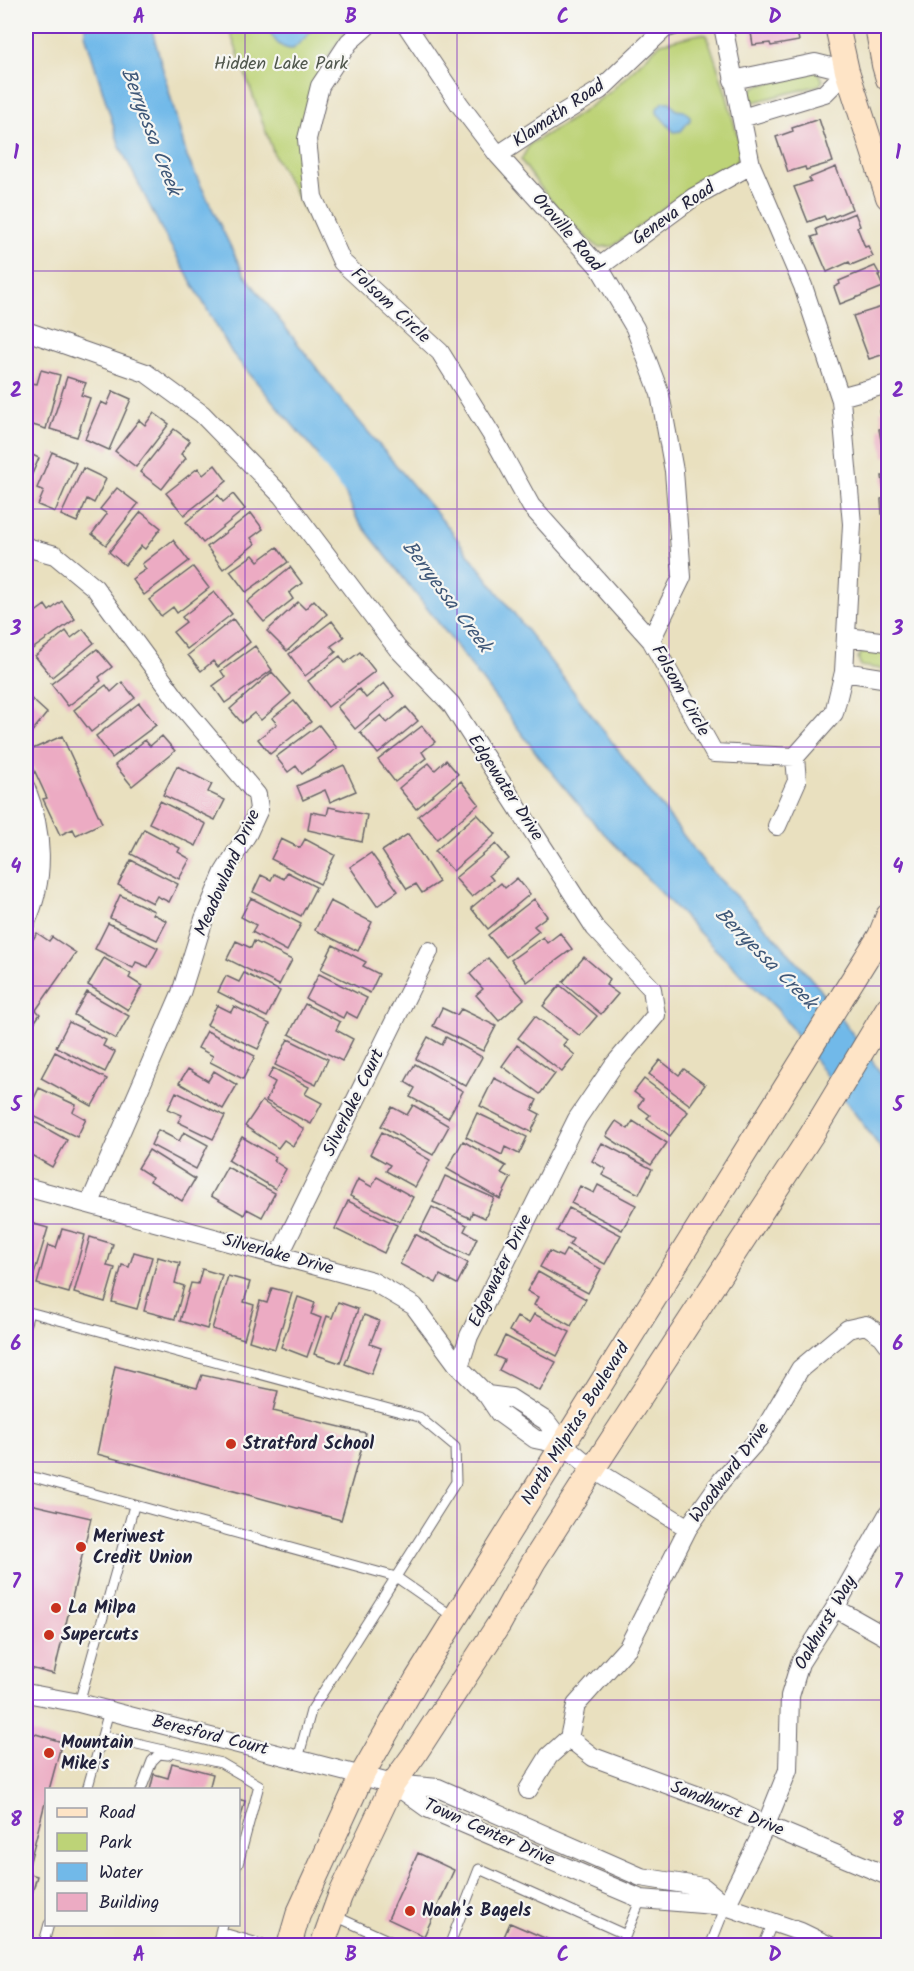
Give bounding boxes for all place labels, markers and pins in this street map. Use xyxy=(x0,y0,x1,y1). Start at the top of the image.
place label: Stratford School xyxy=(243,1430,374,1459)
marker: Stratford School xyxy=(224,1437,238,1451)
place label: Meriwest Credit Union xyxy=(93,1523,192,1573)
marker: Meriwest Credit Union xyxy=(74,1540,88,1554)
place label: La Milpa xyxy=(68,1594,136,1623)
marker: La Milpa xyxy=(49,1601,63,1615)
place label: Supercuts xyxy=(61,1621,139,1650)
marker: Supercuts xyxy=(42,1628,56,1642)
place label: Mountain Mike's xyxy=(61,1729,134,1779)
marker: Mountain Mike's xyxy=(42,1746,56,1760)
place label: Noah's Bagels xyxy=(422,1897,532,1926)
marker: Noah's Bagels xyxy=(403,1904,417,1918)

